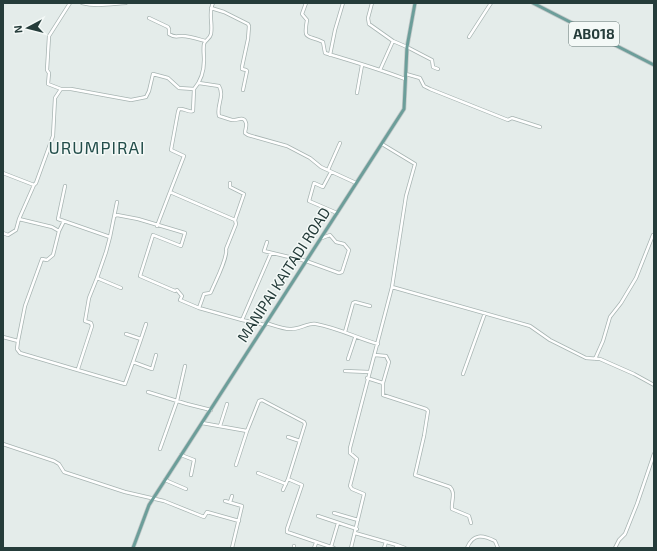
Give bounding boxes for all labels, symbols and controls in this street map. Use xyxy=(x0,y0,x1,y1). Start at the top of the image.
north arrow xyxy=(8,8,48,48)
road number: AB018 xyxy=(569,22,619,46)
text: N xyxy=(11,24,25,34)
district label: URUMPIRAI xyxy=(48,137,146,157)
street label: MANIPAI KAITADI ROAD xyxy=(233,204,333,345)

